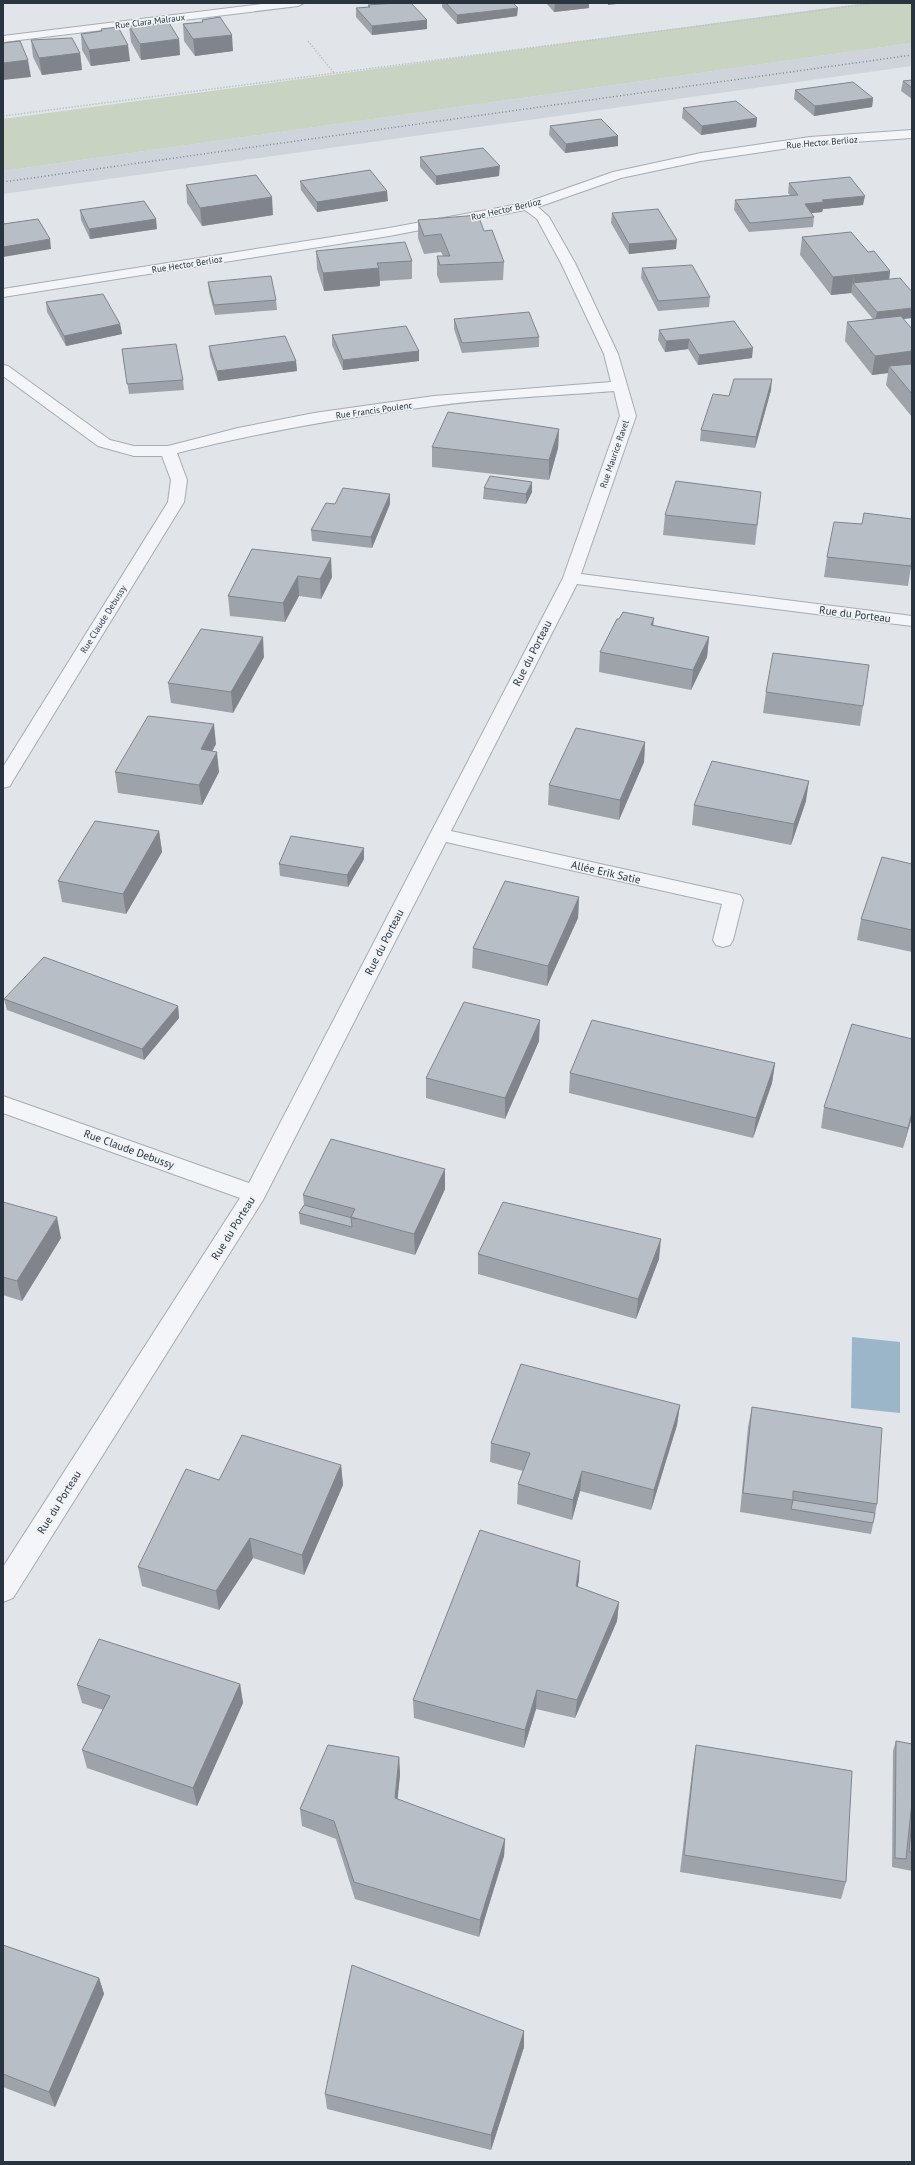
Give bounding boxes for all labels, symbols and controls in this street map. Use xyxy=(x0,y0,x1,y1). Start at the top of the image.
street label: Rue Clara Malraux xyxy=(114,11,186,31)
street label: Rue Hector Berlioz xyxy=(786,133,858,151)
street label: Rue Hector Berlioz xyxy=(470,196,542,222)
street label: Rue Hector Berlioz xyxy=(151,253,223,275)
street label: Rue Francis Poulenc xyxy=(335,399,413,421)
street label: Rue Maurice Ravel xyxy=(597,418,631,489)
street label: Rue Claude Debussy xyxy=(78,582,129,655)
street label: Rue du Porteau xyxy=(818,603,892,625)
street label: Rue du Porteau xyxy=(509,618,555,688)
street label: Allée Erik Satie xyxy=(570,857,643,887)
street label: Rue du Porteau xyxy=(361,907,407,977)
street label: Rue Claude Debussy xyxy=(82,1126,177,1172)
street label: Rue du Porteau xyxy=(208,1194,258,1262)
street label: Rue du Porteau xyxy=(34,1468,84,1536)

